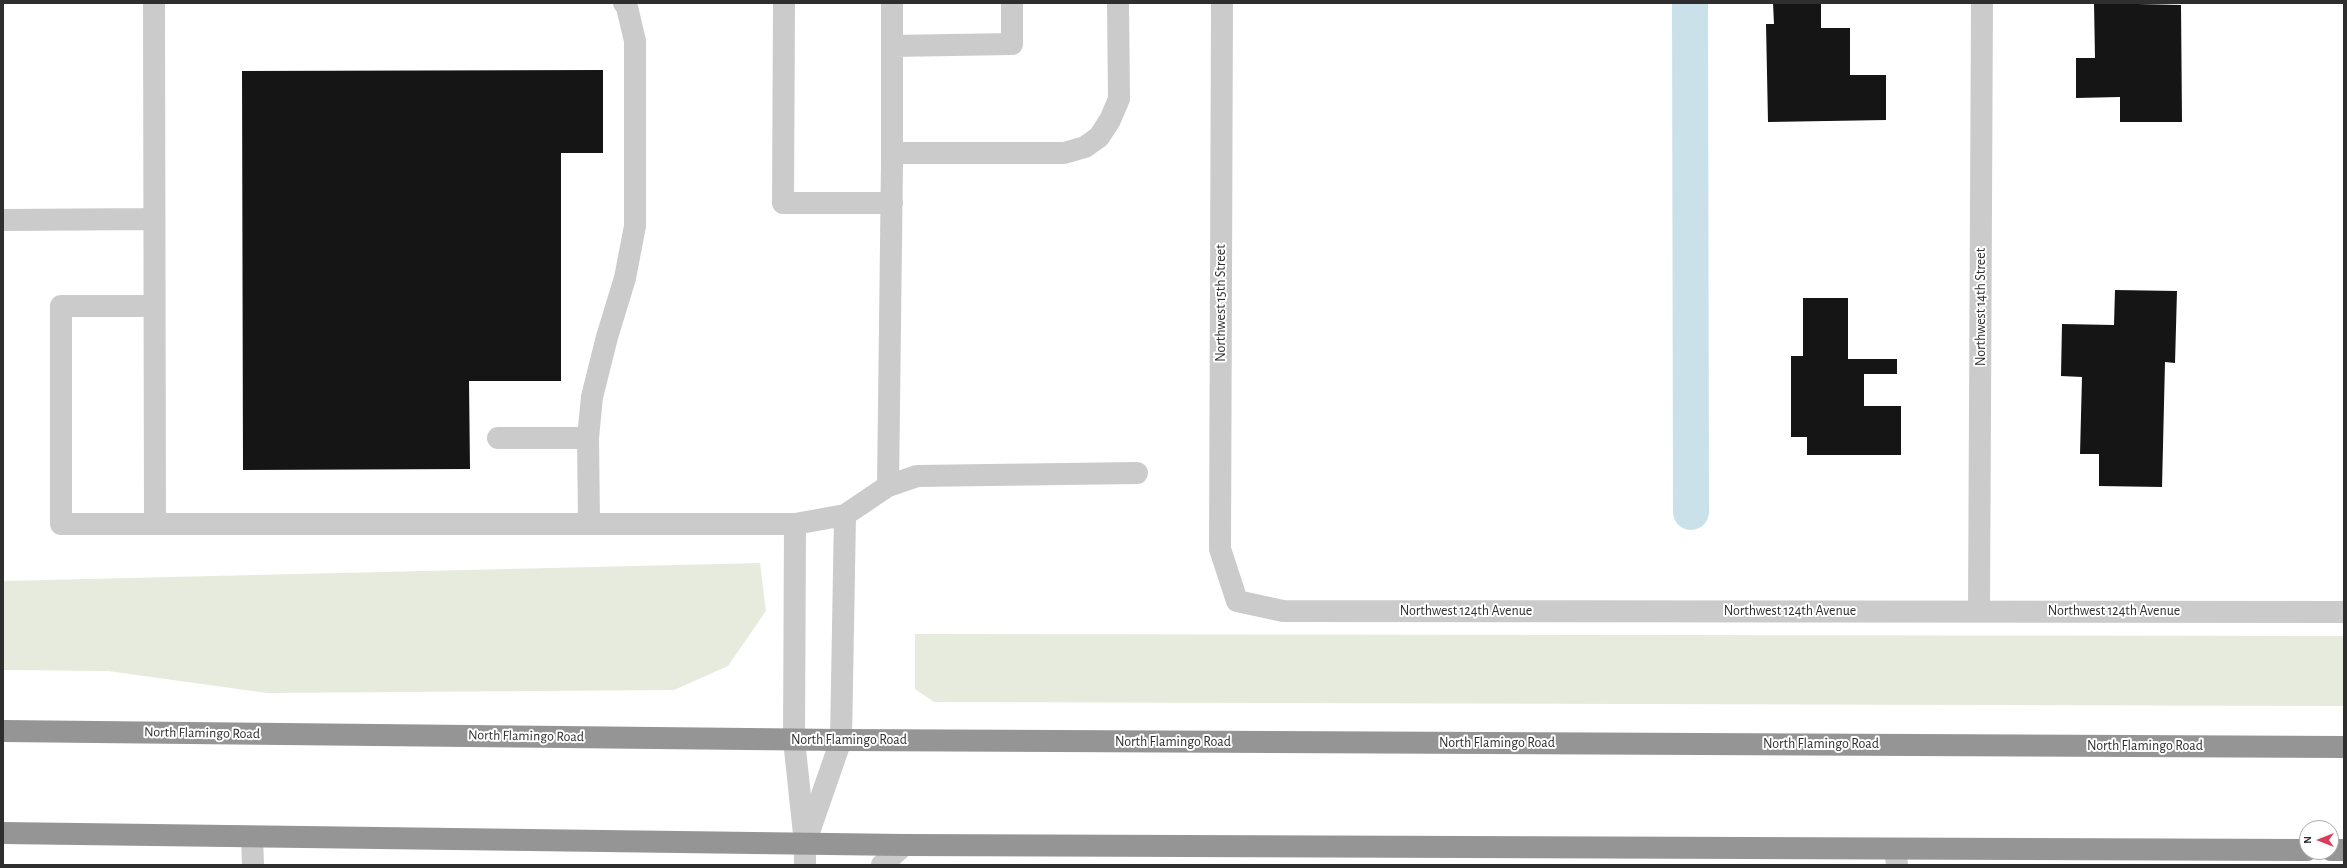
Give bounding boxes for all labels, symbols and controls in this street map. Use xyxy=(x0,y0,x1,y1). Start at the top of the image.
street label: Northwest 15th Street xyxy=(1213,244,1229,362)
street label: Northwest 14th Street xyxy=(1973,248,1989,366)
street label: Northwest 124th Avenue xyxy=(1400,603,1532,619)
street label: Northwest 124th Avenue xyxy=(1724,603,1856,619)
street label: Northwest 124th Avenue xyxy=(2048,603,2180,619)
street label: North Flamingo Road xyxy=(144,724,260,742)
street label: North Flamingo Road xyxy=(468,727,584,745)
street label: North Flamingo Road xyxy=(791,732,907,748)
street label: North Flamingo Road xyxy=(1115,734,1231,750)
street label: North Flamingo Road xyxy=(1439,735,1555,751)
street label: North Flamingo Road xyxy=(1763,736,1879,752)
street label: North Flamingo Road xyxy=(2087,738,2203,754)
north arrow xyxy=(2299,820,2339,860)
text: N xyxy=(2302,836,2313,844)

